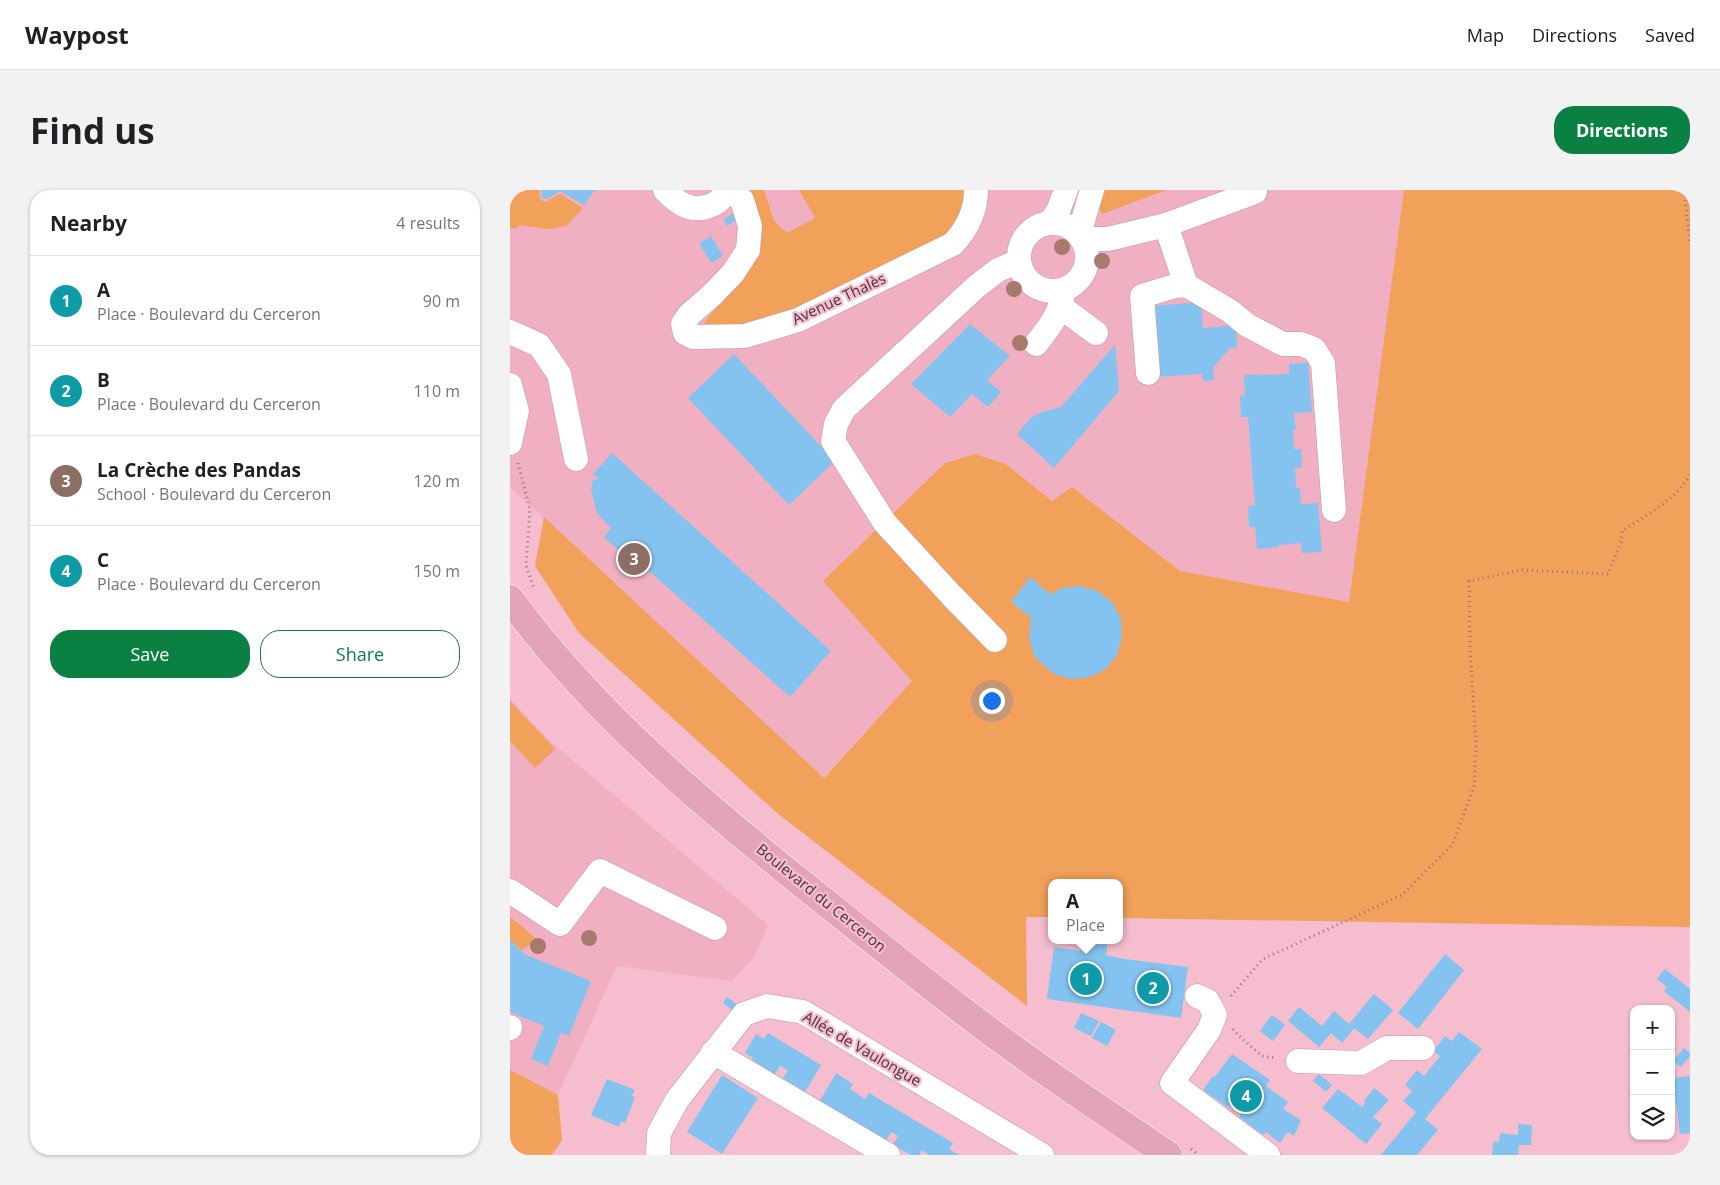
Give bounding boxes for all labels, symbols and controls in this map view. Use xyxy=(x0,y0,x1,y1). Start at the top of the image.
text: Waypost xyxy=(25,18,129,51)
text: Map xyxy=(1467,23,1504,47)
text: Directions xyxy=(1532,23,1617,47)
text: Saved xyxy=(1645,23,1695,47)
button: Directions xyxy=(1554,106,1690,154)
text: Find us xyxy=(30,107,155,154)
text: Nearby xyxy=(50,209,127,237)
text: 4 results xyxy=(396,212,460,234)
street label: Avenue Thalès xyxy=(788,268,889,329)
text: A xyxy=(97,277,110,303)
text: 1 xyxy=(61,290,71,312)
text: 90 m xyxy=(423,290,460,312)
text: Place · Boulevard du Cerceron xyxy=(97,303,321,325)
text: B xyxy=(97,367,110,393)
text: 2 xyxy=(61,380,71,402)
text: 110 m xyxy=(414,380,460,402)
text: Place · Boulevard du Cerceron xyxy=(97,393,321,415)
text: La Crèche des Pandas xyxy=(97,457,301,483)
text: 3 xyxy=(61,470,71,492)
text: 120 m xyxy=(414,470,460,492)
text: School · Boulevard du Cerceron xyxy=(97,483,331,505)
pin: 3 xyxy=(618,540,650,578)
text: C xyxy=(97,547,109,573)
text: 4 xyxy=(61,560,71,582)
text: 150 m xyxy=(414,560,460,582)
text: Place · Boulevard du Cerceron xyxy=(97,573,321,595)
button: Save xyxy=(50,630,250,678)
button: Share xyxy=(260,630,460,678)
your location xyxy=(979,688,1005,714)
street label: Boulevard du Cerceron xyxy=(753,839,891,956)
popup xyxy=(1048,879,1123,944)
text: A xyxy=(1066,888,1079,914)
text: Place xyxy=(1066,914,1105,936)
pin: 1 xyxy=(1070,960,1102,998)
pin: 2 xyxy=(1137,969,1169,1007)
map controls xyxy=(1630,1005,1675,1140)
button: + xyxy=(1630,1005,1675,1050)
street label: Allée de Vaulongue xyxy=(800,1006,925,1090)
button: − xyxy=(1630,1050,1675,1095)
pin: 4 xyxy=(1230,1077,1262,1115)
button: layers xyxy=(1630,1095,1675,1140)

